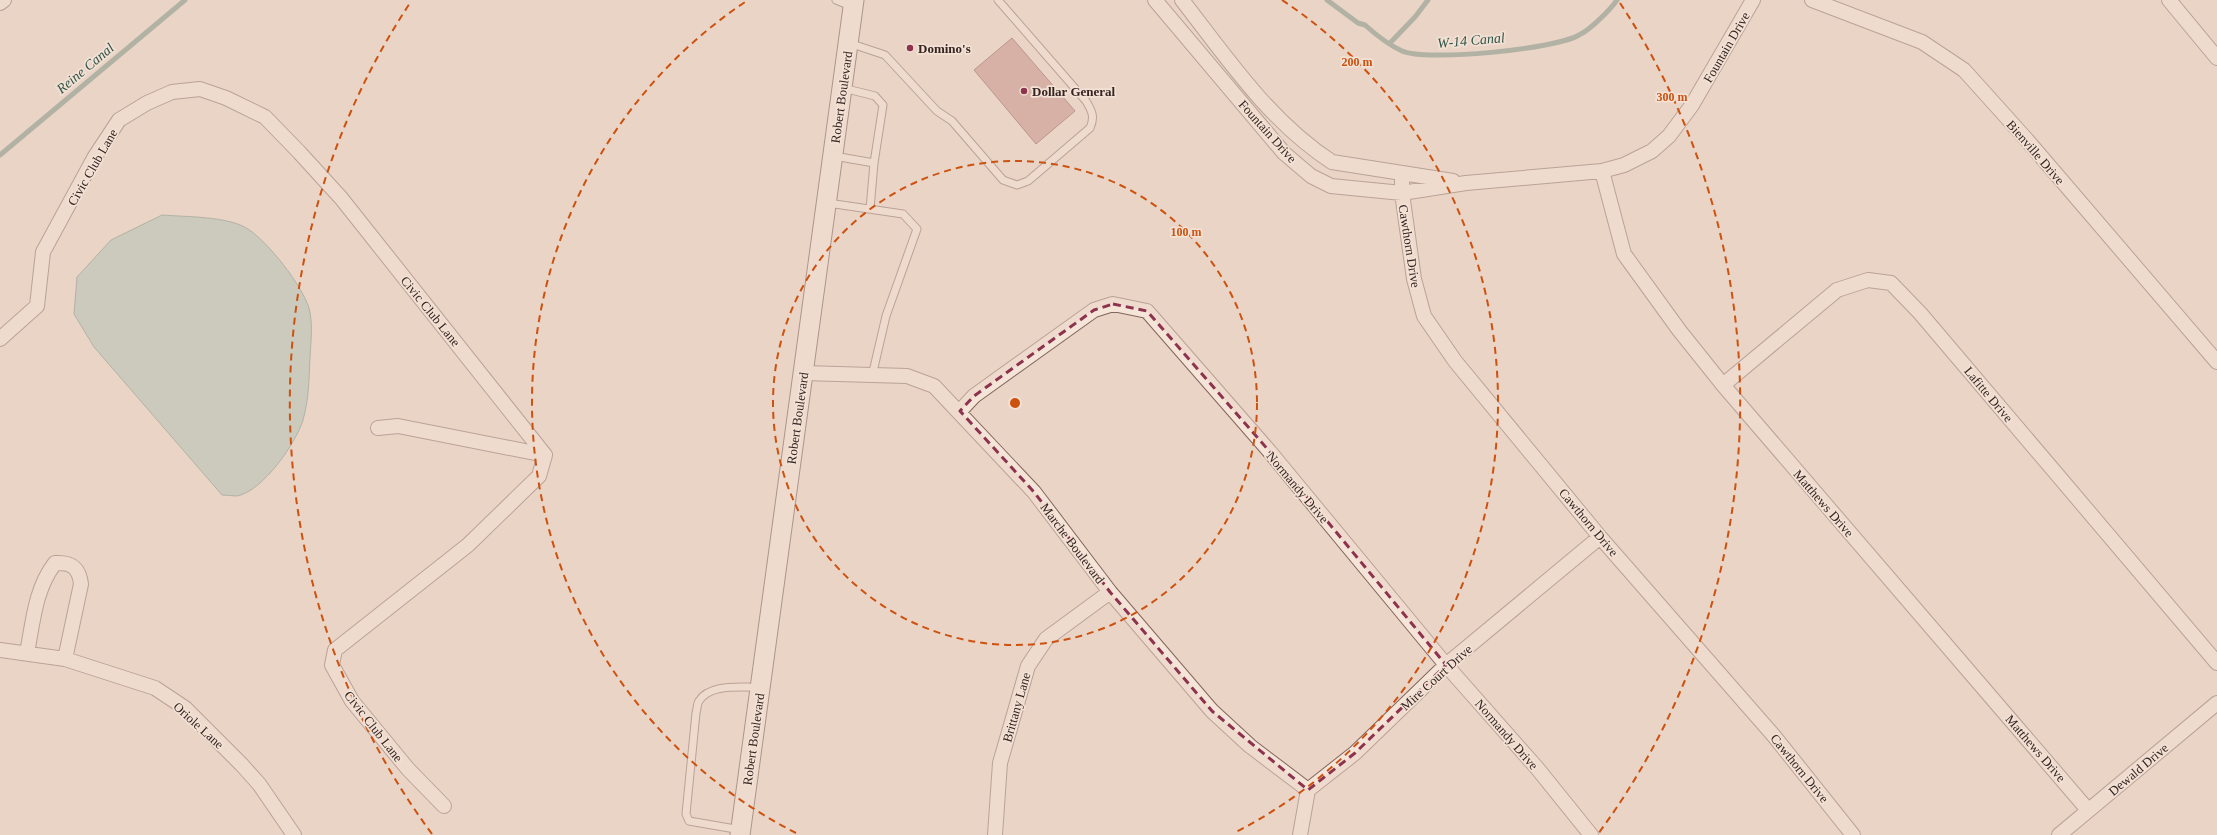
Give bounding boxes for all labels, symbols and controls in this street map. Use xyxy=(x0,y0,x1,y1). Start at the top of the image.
street label: Fountain Drive xyxy=(1700,9,1753,85)
water label: W-14 Canal xyxy=(1437,30,1505,51)
water label: Reine Canal xyxy=(53,40,117,97)
place label: Domino's xyxy=(918,41,971,56)
marker: Domino's xyxy=(905,43,915,53)
street label: Robert Boulevard xyxy=(828,50,855,144)
text: 200 m xyxy=(1342,55,1373,69)
place label: Dollar General xyxy=(1032,84,1116,99)
marker: Dollar General xyxy=(1019,86,1029,96)
text: 300 m xyxy=(1657,90,1688,104)
street label: Fountain Drive xyxy=(1236,97,1300,166)
street label: Bienville Drive xyxy=(2004,117,2068,188)
street label: Civic Club Lane xyxy=(64,126,121,208)
street label: Cawthorn Drive xyxy=(1396,203,1424,289)
text: 100 m xyxy=(1171,225,1202,239)
street label: Civic Club Lane xyxy=(398,273,464,350)
street label: Lafitte Drive xyxy=(1961,364,2016,425)
street label: Robert Boulevard xyxy=(784,371,811,465)
centre of rings xyxy=(1008,396,1022,410)
street label: Normandy Drive xyxy=(1263,449,1332,526)
street label: Matthews Drive xyxy=(1790,467,1857,540)
street label: Cawthorn Drive xyxy=(1556,485,1622,560)
street label: Marche Boulevard xyxy=(1037,500,1108,587)
street label: Mire Court Drive xyxy=(1398,641,1475,713)
street label: Brittany Lane xyxy=(999,670,1034,744)
street label: Civic Club Lane xyxy=(341,688,406,765)
street label: Robert Boulevard xyxy=(740,692,767,786)
street label: Normandy Drive xyxy=(1472,696,1541,773)
street label: Oriole Lane xyxy=(170,699,227,752)
street label: Matthews Drive xyxy=(2002,712,2069,785)
street label: Cawthorn Drive xyxy=(1767,731,1832,806)
street label: Dewald Drive xyxy=(2105,740,2171,799)

